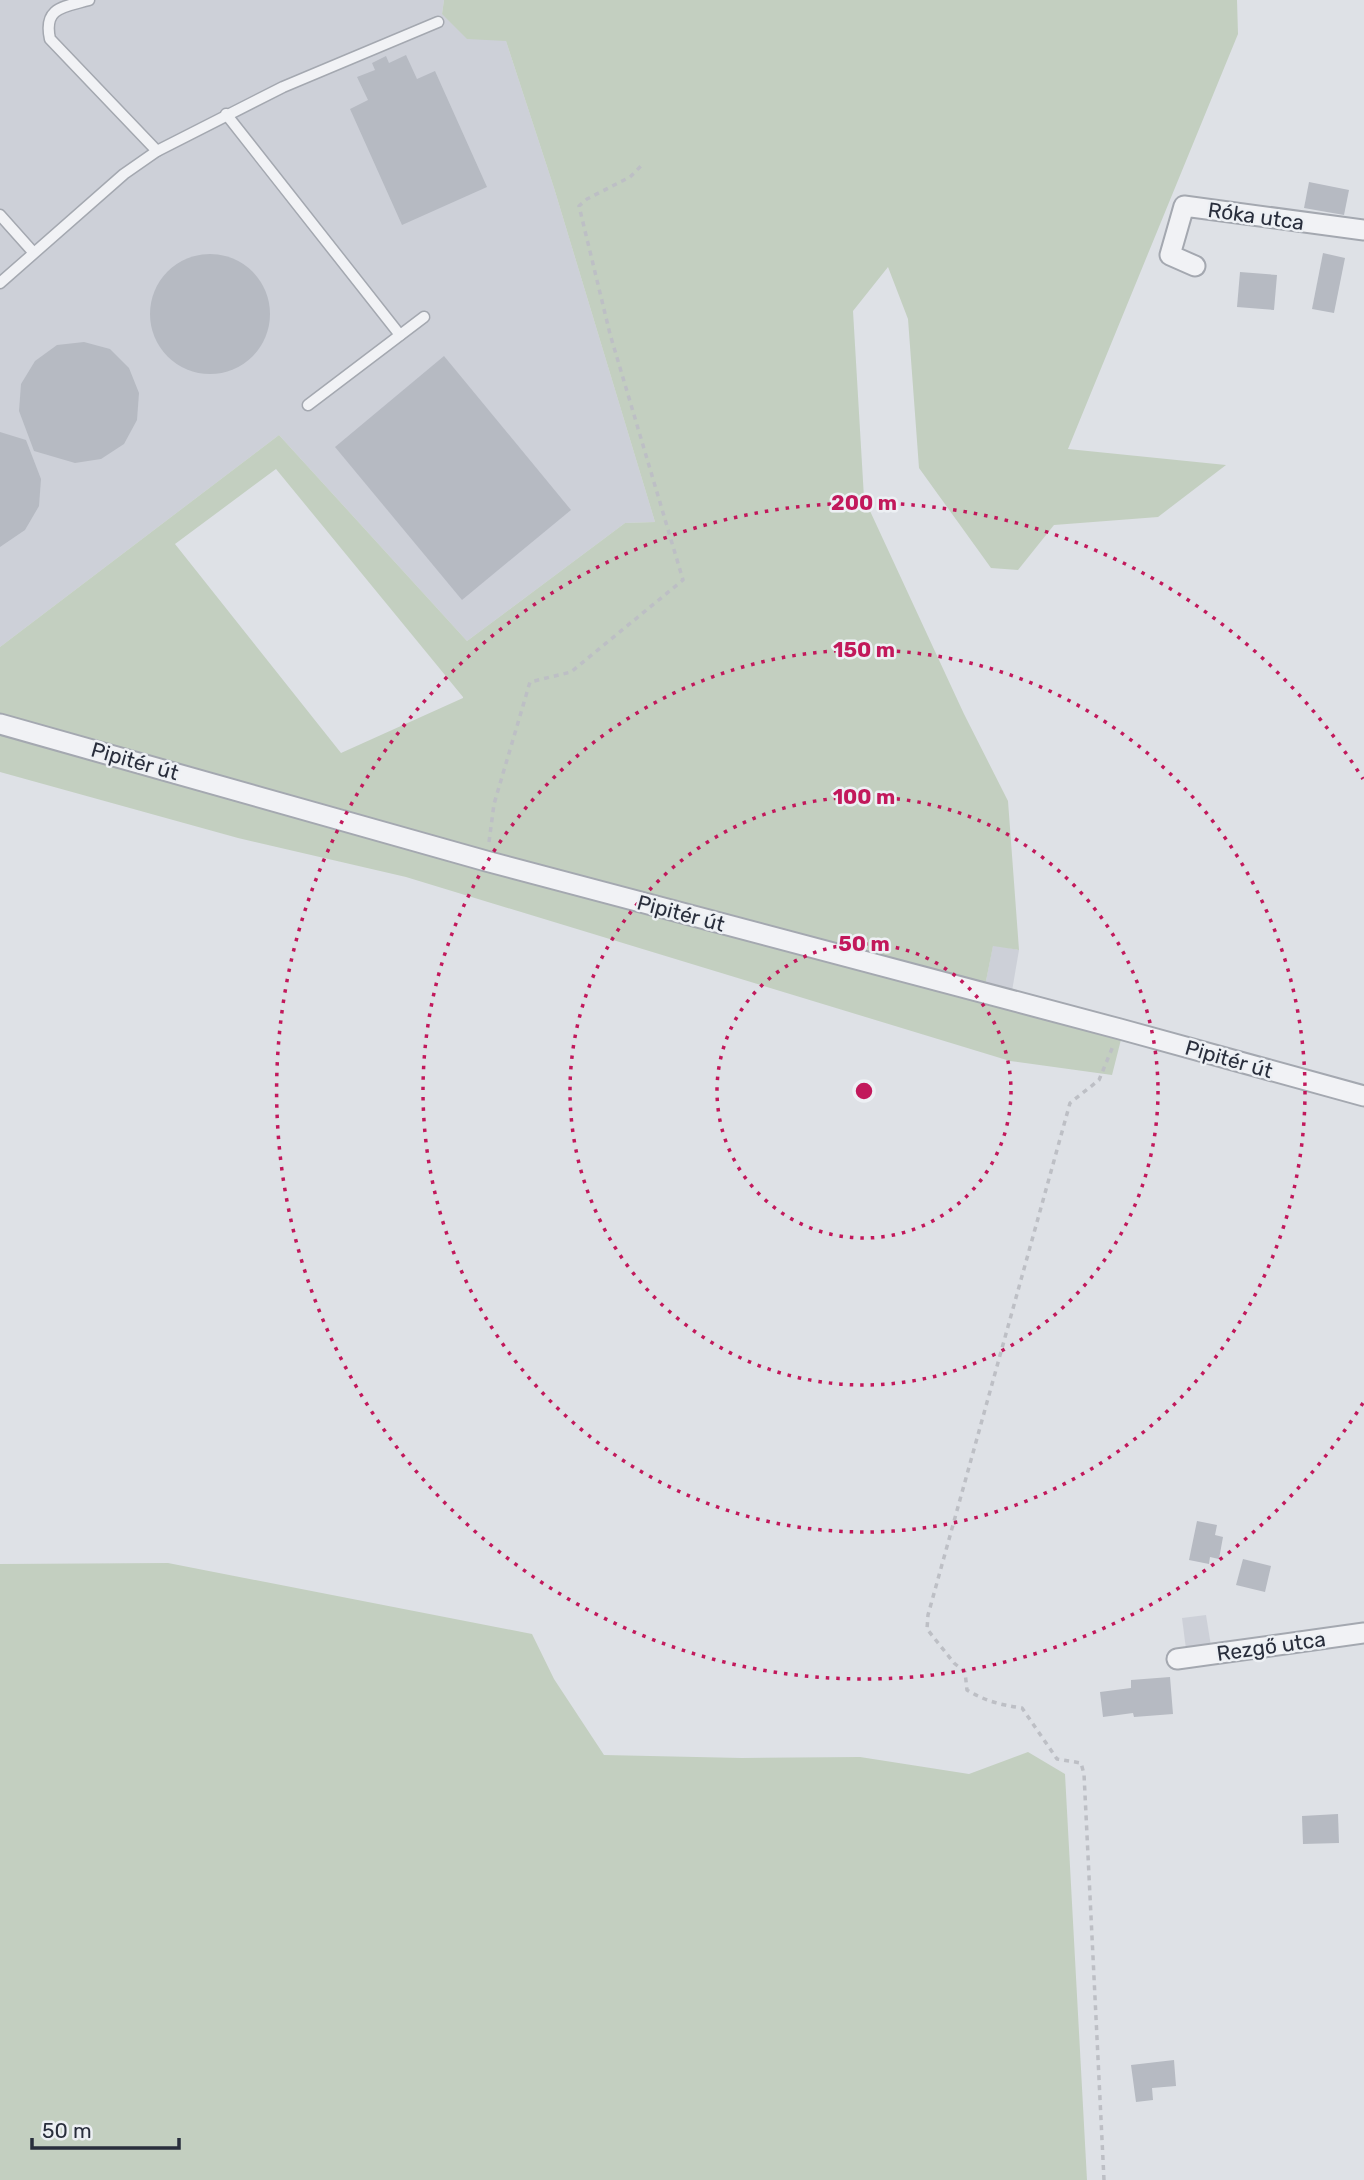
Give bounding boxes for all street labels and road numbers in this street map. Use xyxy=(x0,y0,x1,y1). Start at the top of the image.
street label: Róka utca xyxy=(1206,197,1306,235)
street label: Pipitér út xyxy=(88,737,182,785)
street label: Pipitér út xyxy=(634,889,728,937)
street label: Pipitér út xyxy=(1182,1035,1276,1083)
street label: Rezgő utca xyxy=(1215,1626,1327,1666)

